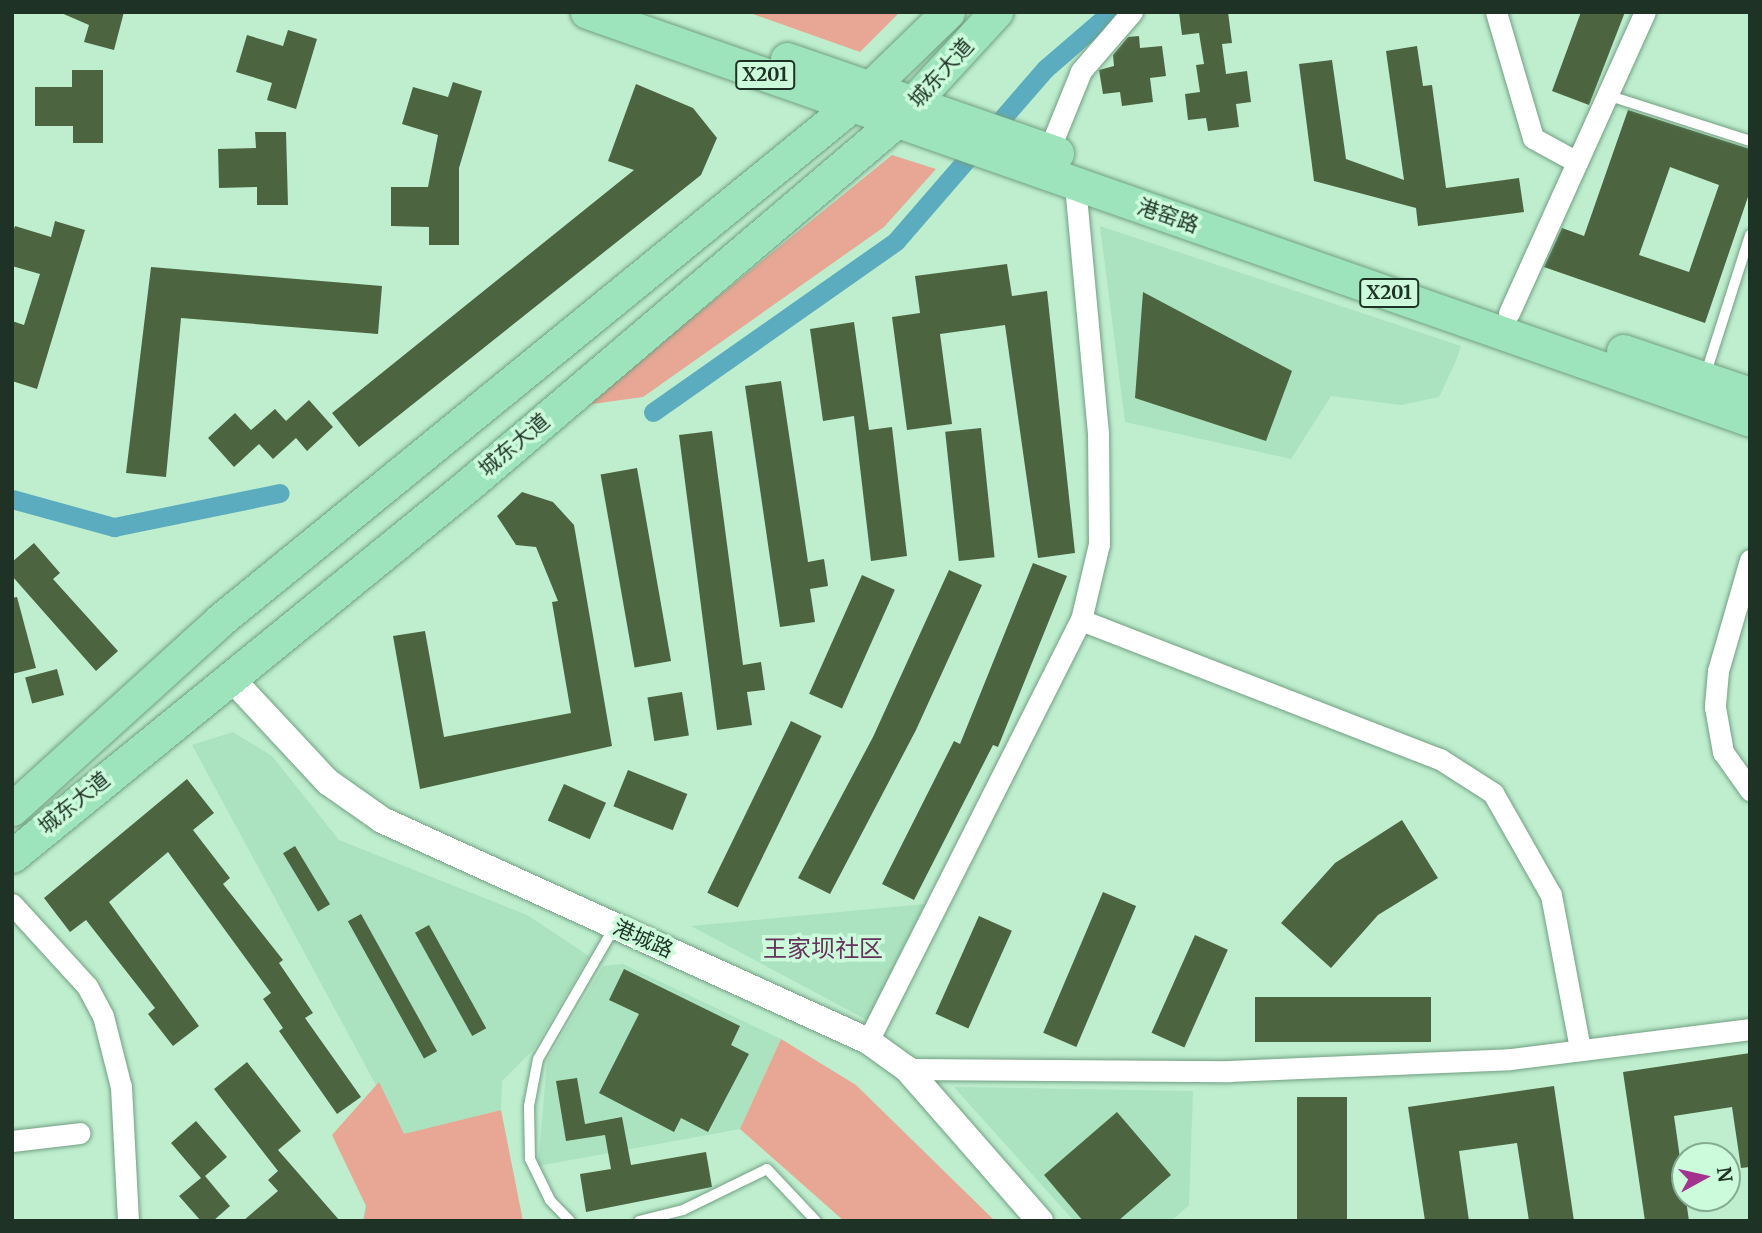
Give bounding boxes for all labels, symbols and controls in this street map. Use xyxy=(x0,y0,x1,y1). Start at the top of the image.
street label: 城东大道 xyxy=(904,33,978,113)
road number: X201 xyxy=(734,60,796,90)
street label: 港窑路 xyxy=(1134,194,1202,238)
road number: X201 xyxy=(1358,278,1420,308)
street label: 城东大道 xyxy=(474,408,554,482)
street label: 城东大道 xyxy=(33,767,115,839)
street label: 港城路 xyxy=(609,915,677,963)
district label: 王家坝社区 xyxy=(763,935,883,963)
north arrow xyxy=(1671,1142,1741,1212)
text: N xyxy=(1712,1165,1738,1183)

